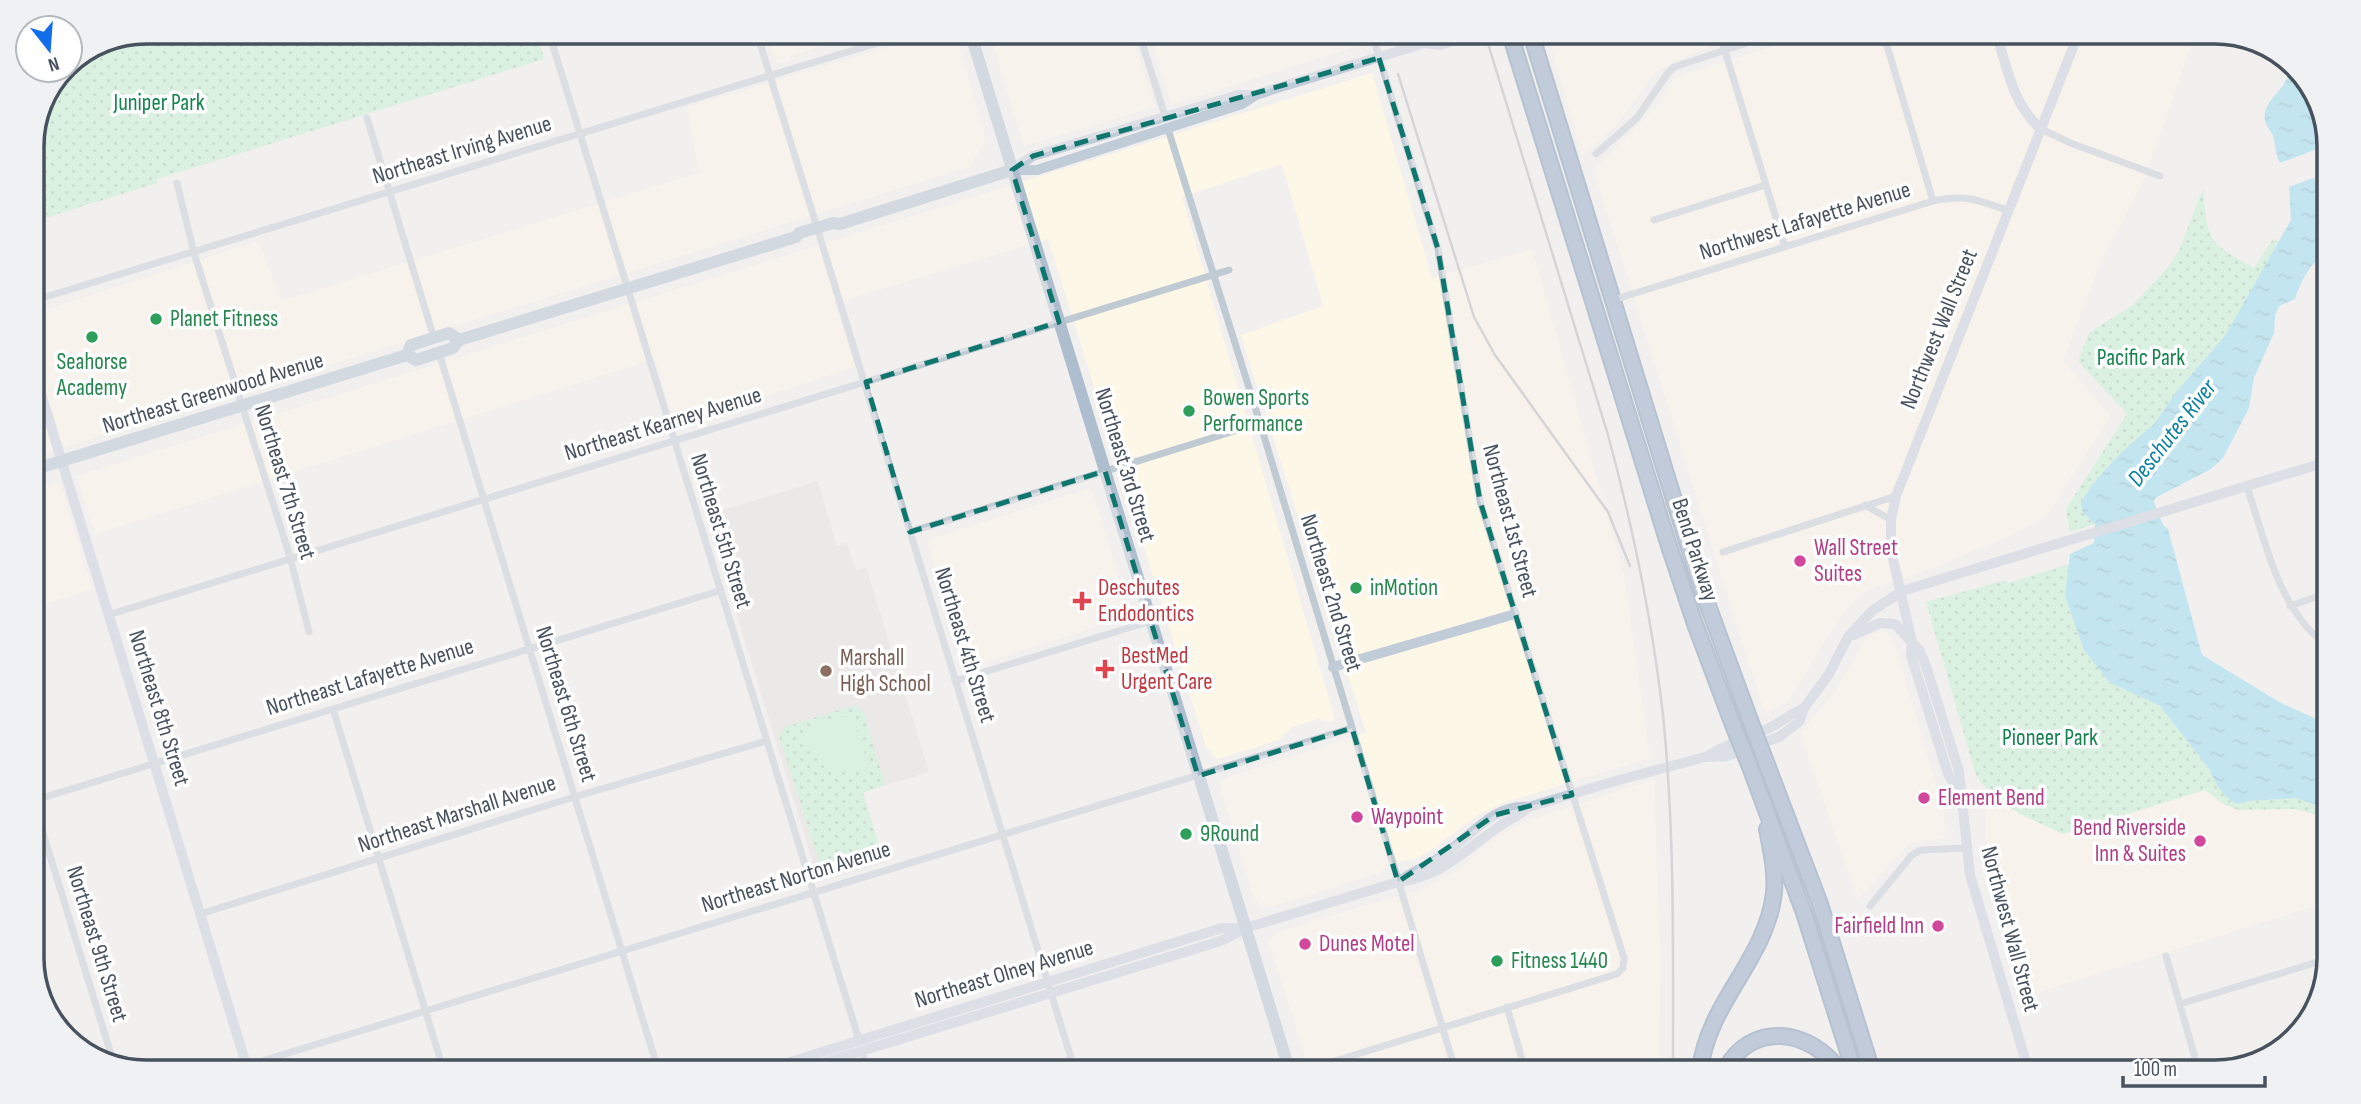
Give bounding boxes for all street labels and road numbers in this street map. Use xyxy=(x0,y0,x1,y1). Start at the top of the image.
street label: Northeast Irving Avenue xyxy=(369,109,555,191)
street label: Northwest Lafayette Avenue xyxy=(1696,176,1914,266)
street label: Northwest Wall Street xyxy=(1894,245,1984,413)
street label: Northeast Greenwood Avenue xyxy=(99,346,327,440)
street label: Northeast Kearney Avenue xyxy=(561,381,765,467)
street label: Northeast 3rd Street xyxy=(1088,385,1162,545)
street label: Northeast 7th Street xyxy=(248,401,322,563)
street label: Northeast 1st Street xyxy=(1476,441,1544,601)
street label: Northeast 5th Street xyxy=(684,450,758,612)
street label: Bend Parkway xyxy=(1665,495,1725,605)
street label: Northeast 2nd Street xyxy=(1294,511,1368,675)
street label: Northeast 4th Street xyxy=(928,564,1002,726)
street label: Northeast 6th Street xyxy=(529,623,603,785)
street label: Northeast 8th Street xyxy=(122,627,196,789)
street label: Northeast Lafayette Avenue xyxy=(263,632,477,722)
street label: Northeast Marshall Avenue xyxy=(355,769,559,859)
street label: Northeast Norton Avenue xyxy=(698,835,894,919)
street label: Northwest Wall Street xyxy=(1974,843,2046,1015)
street label: Northeast 9th Street xyxy=(60,863,134,1025)
street label: Northeast Olney Avenue xyxy=(911,934,1097,1014)

